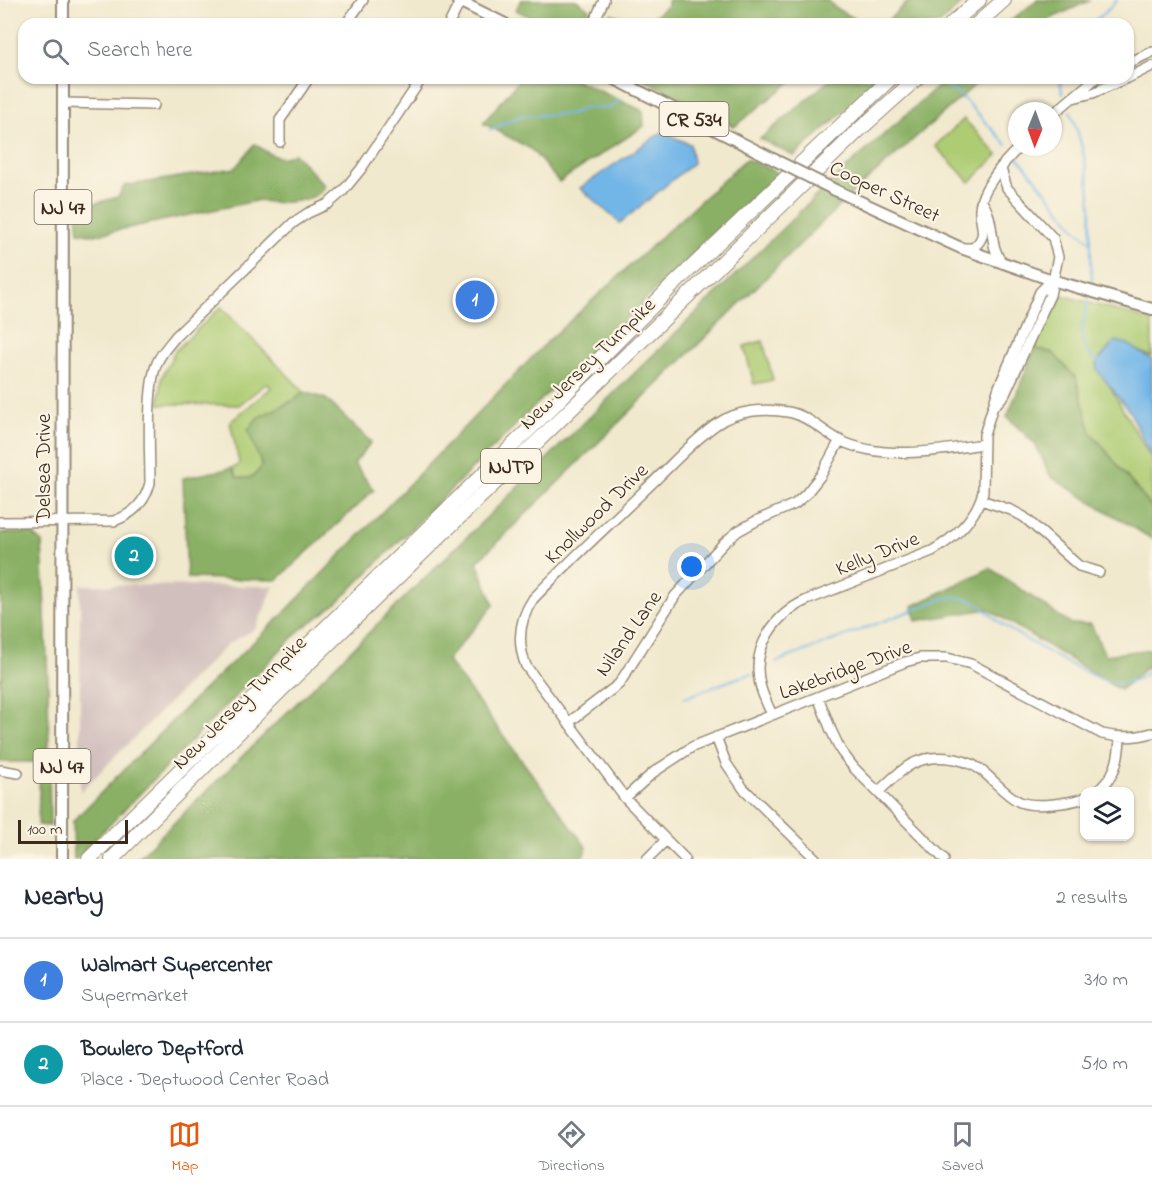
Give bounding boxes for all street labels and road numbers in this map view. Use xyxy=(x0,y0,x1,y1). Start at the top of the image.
road number: CR 534 xyxy=(660,102,728,136)
street label: Cooper Street xyxy=(824,154,944,232)
road number: NJ 47 xyxy=(34,190,92,224)
street label: New Jersey Turnpike xyxy=(514,291,665,439)
street label: Delsea Drive xyxy=(30,413,60,523)
road number: NJTP xyxy=(481,449,541,483)
street label: Knollwood Drive xyxy=(539,457,656,572)
street label: Kelly Drive xyxy=(832,524,925,587)
street label: Niland Lane xyxy=(589,584,671,683)
street label: New Jersey Turnpike xyxy=(166,629,316,779)
street label: Lakebridge Drive xyxy=(775,633,917,711)
road number: NJ 47 xyxy=(34,749,90,783)

